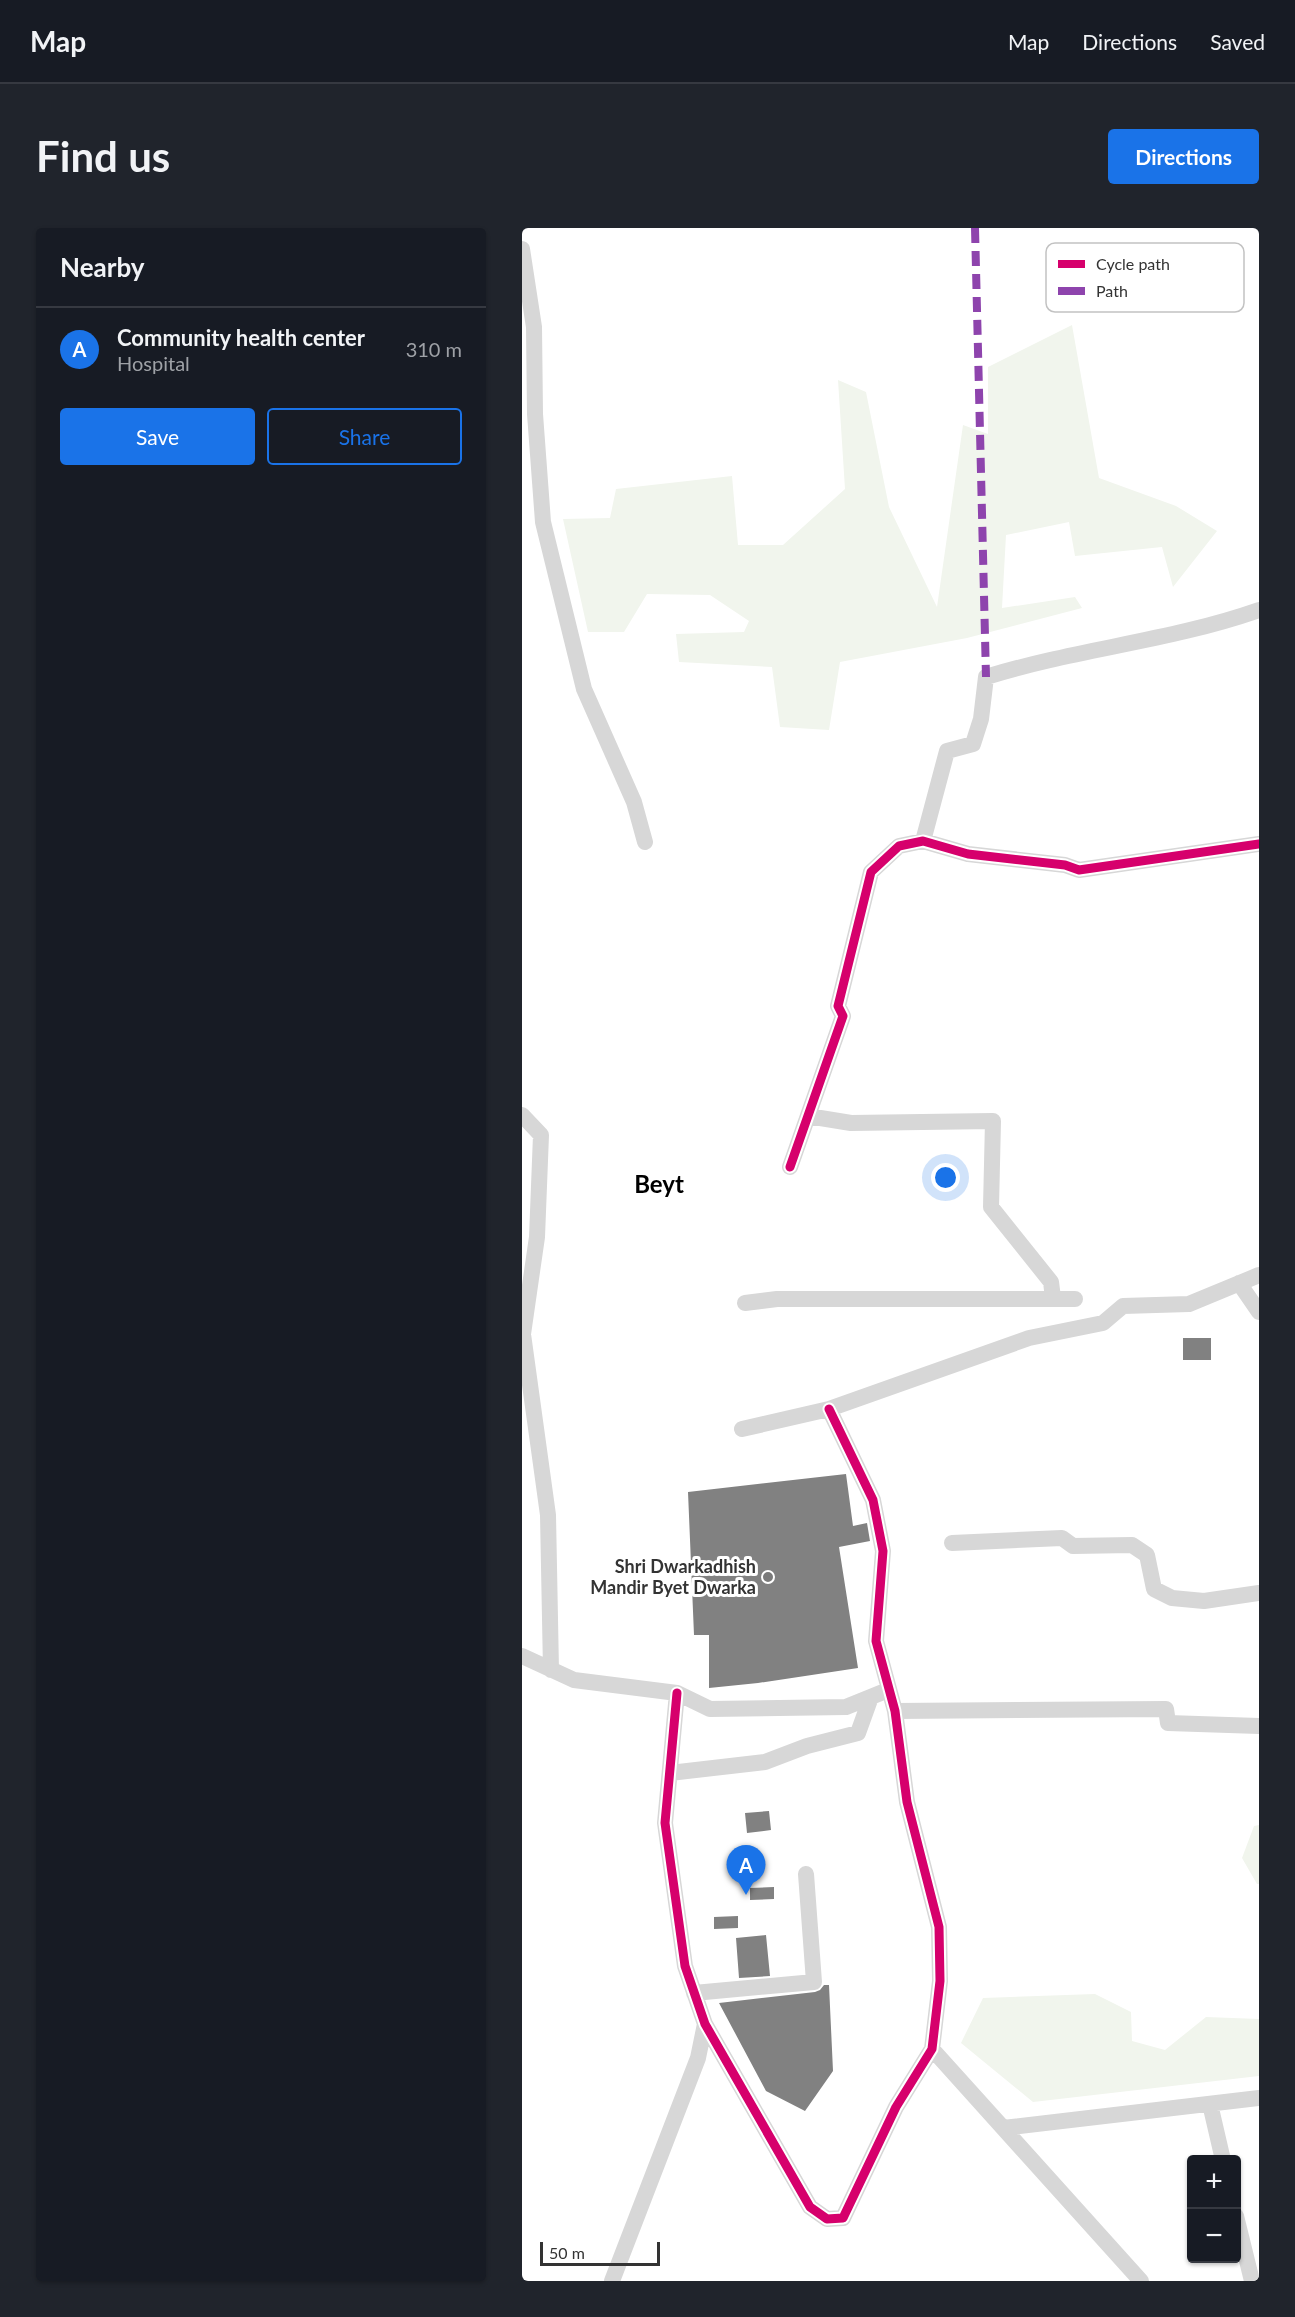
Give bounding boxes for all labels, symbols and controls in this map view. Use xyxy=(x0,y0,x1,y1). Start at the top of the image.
text: Map xyxy=(30,24,86,58)
text: Map xyxy=(1008,29,1049,54)
text: Directions xyxy=(1082,29,1177,54)
text: Saved xyxy=(1210,29,1265,54)
button: Directions xyxy=(1108,129,1259,184)
text: Find us xyxy=(36,131,170,181)
legend xyxy=(1046,243,1244,312)
text: Nearby xyxy=(60,251,145,283)
text: Cycle path xyxy=(1096,254,1170,273)
text: Path xyxy=(1096,281,1128,300)
text: Community health center xyxy=(117,324,365,351)
text: A xyxy=(73,337,86,361)
text: 310 m xyxy=(406,337,462,361)
text: Hospital xyxy=(117,351,190,375)
button: Save xyxy=(60,408,255,465)
button: Share xyxy=(267,408,462,465)
your location xyxy=(931,1163,960,1192)
district label: Beyt xyxy=(634,1169,684,1198)
place label: Shri Dwarkadhish Mandir Byet Dwarka xyxy=(590,1555,756,1598)
marker: Shri Dwarkadhish Mandir Byet Dwarka xyxy=(761,1570,775,1584)
pin: A xyxy=(726,1846,766,1895)
map controls xyxy=(1187,2155,1241,2263)
button: + xyxy=(1187,2155,1241,2209)
button: − xyxy=(1187,2209,1241,2263)
scale bar xyxy=(540,2239,660,2266)
text: 50 m xyxy=(549,2243,585,2262)

